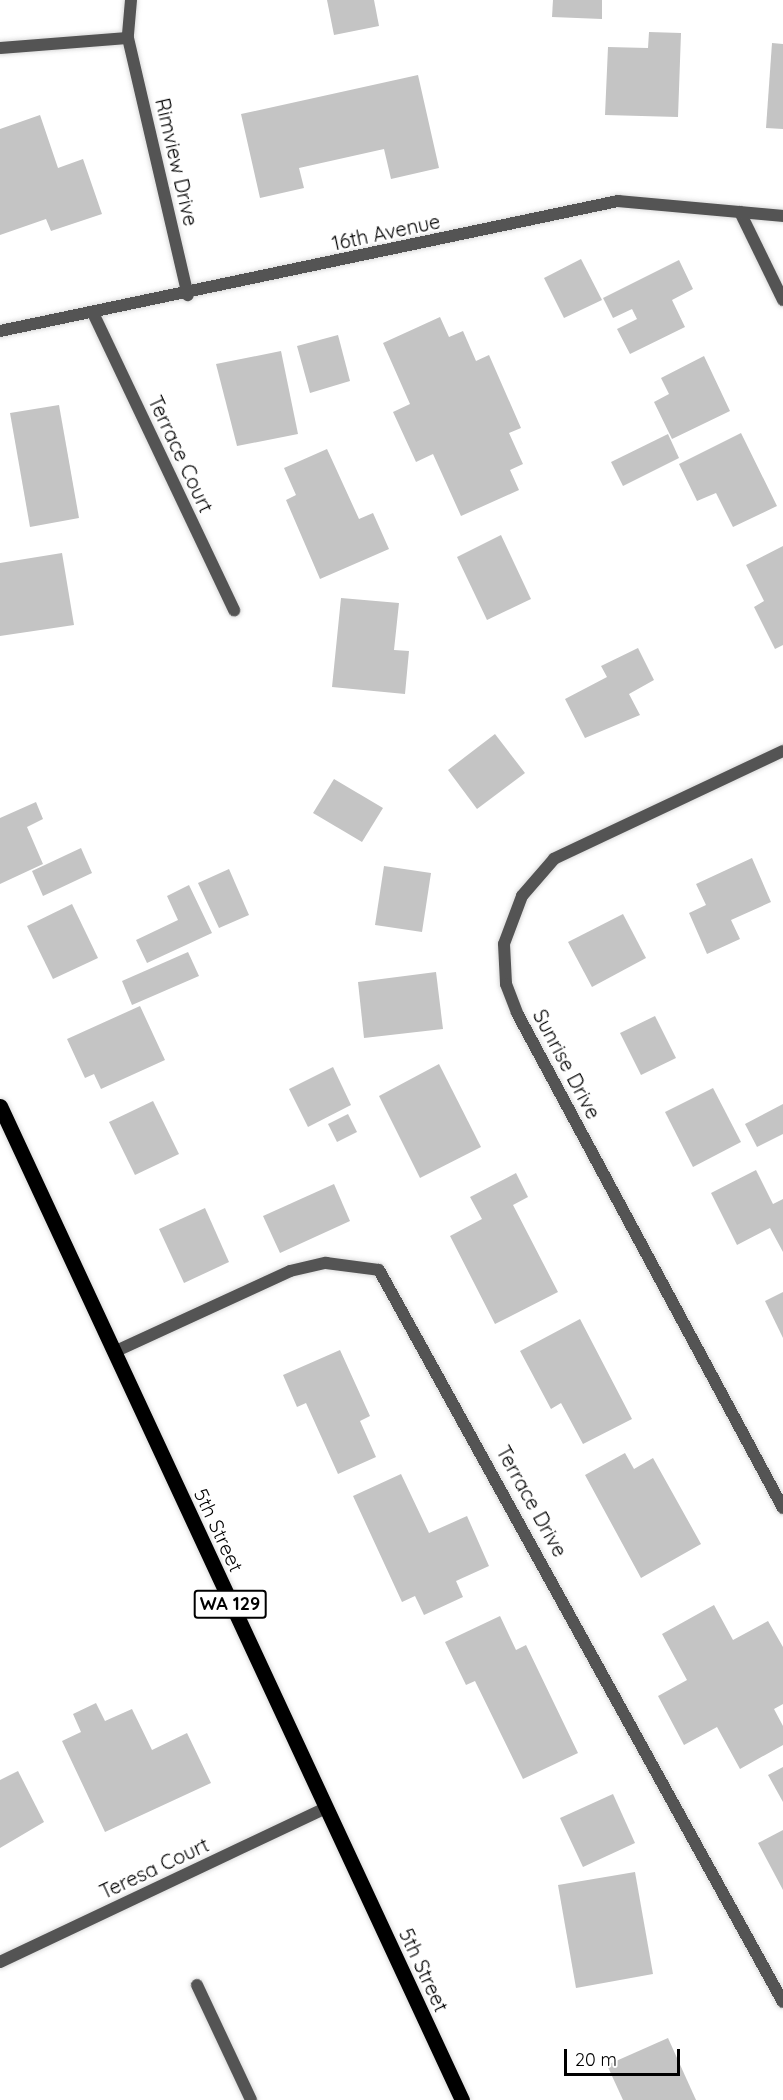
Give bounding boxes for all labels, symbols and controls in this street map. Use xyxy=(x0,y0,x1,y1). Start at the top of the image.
street label: Rimview Drive xyxy=(151,96,203,228)
street label: 16th Avenue xyxy=(330,209,442,255)
street label: Terrace Court xyxy=(143,392,219,516)
street label: Sunrise Drive xyxy=(528,1005,606,1123)
street label: Terrace Drive xyxy=(492,1441,572,1561)
street label: 5th Street xyxy=(189,1485,249,1575)
road number: WA 129 xyxy=(192,1589,268,1619)
street label: Teresa Court xyxy=(96,1832,212,1904)
street label: 5th Street xyxy=(394,1925,454,2015)
scale bar xyxy=(567,2037,682,2075)
text: 20 m xyxy=(575,2048,617,2071)

